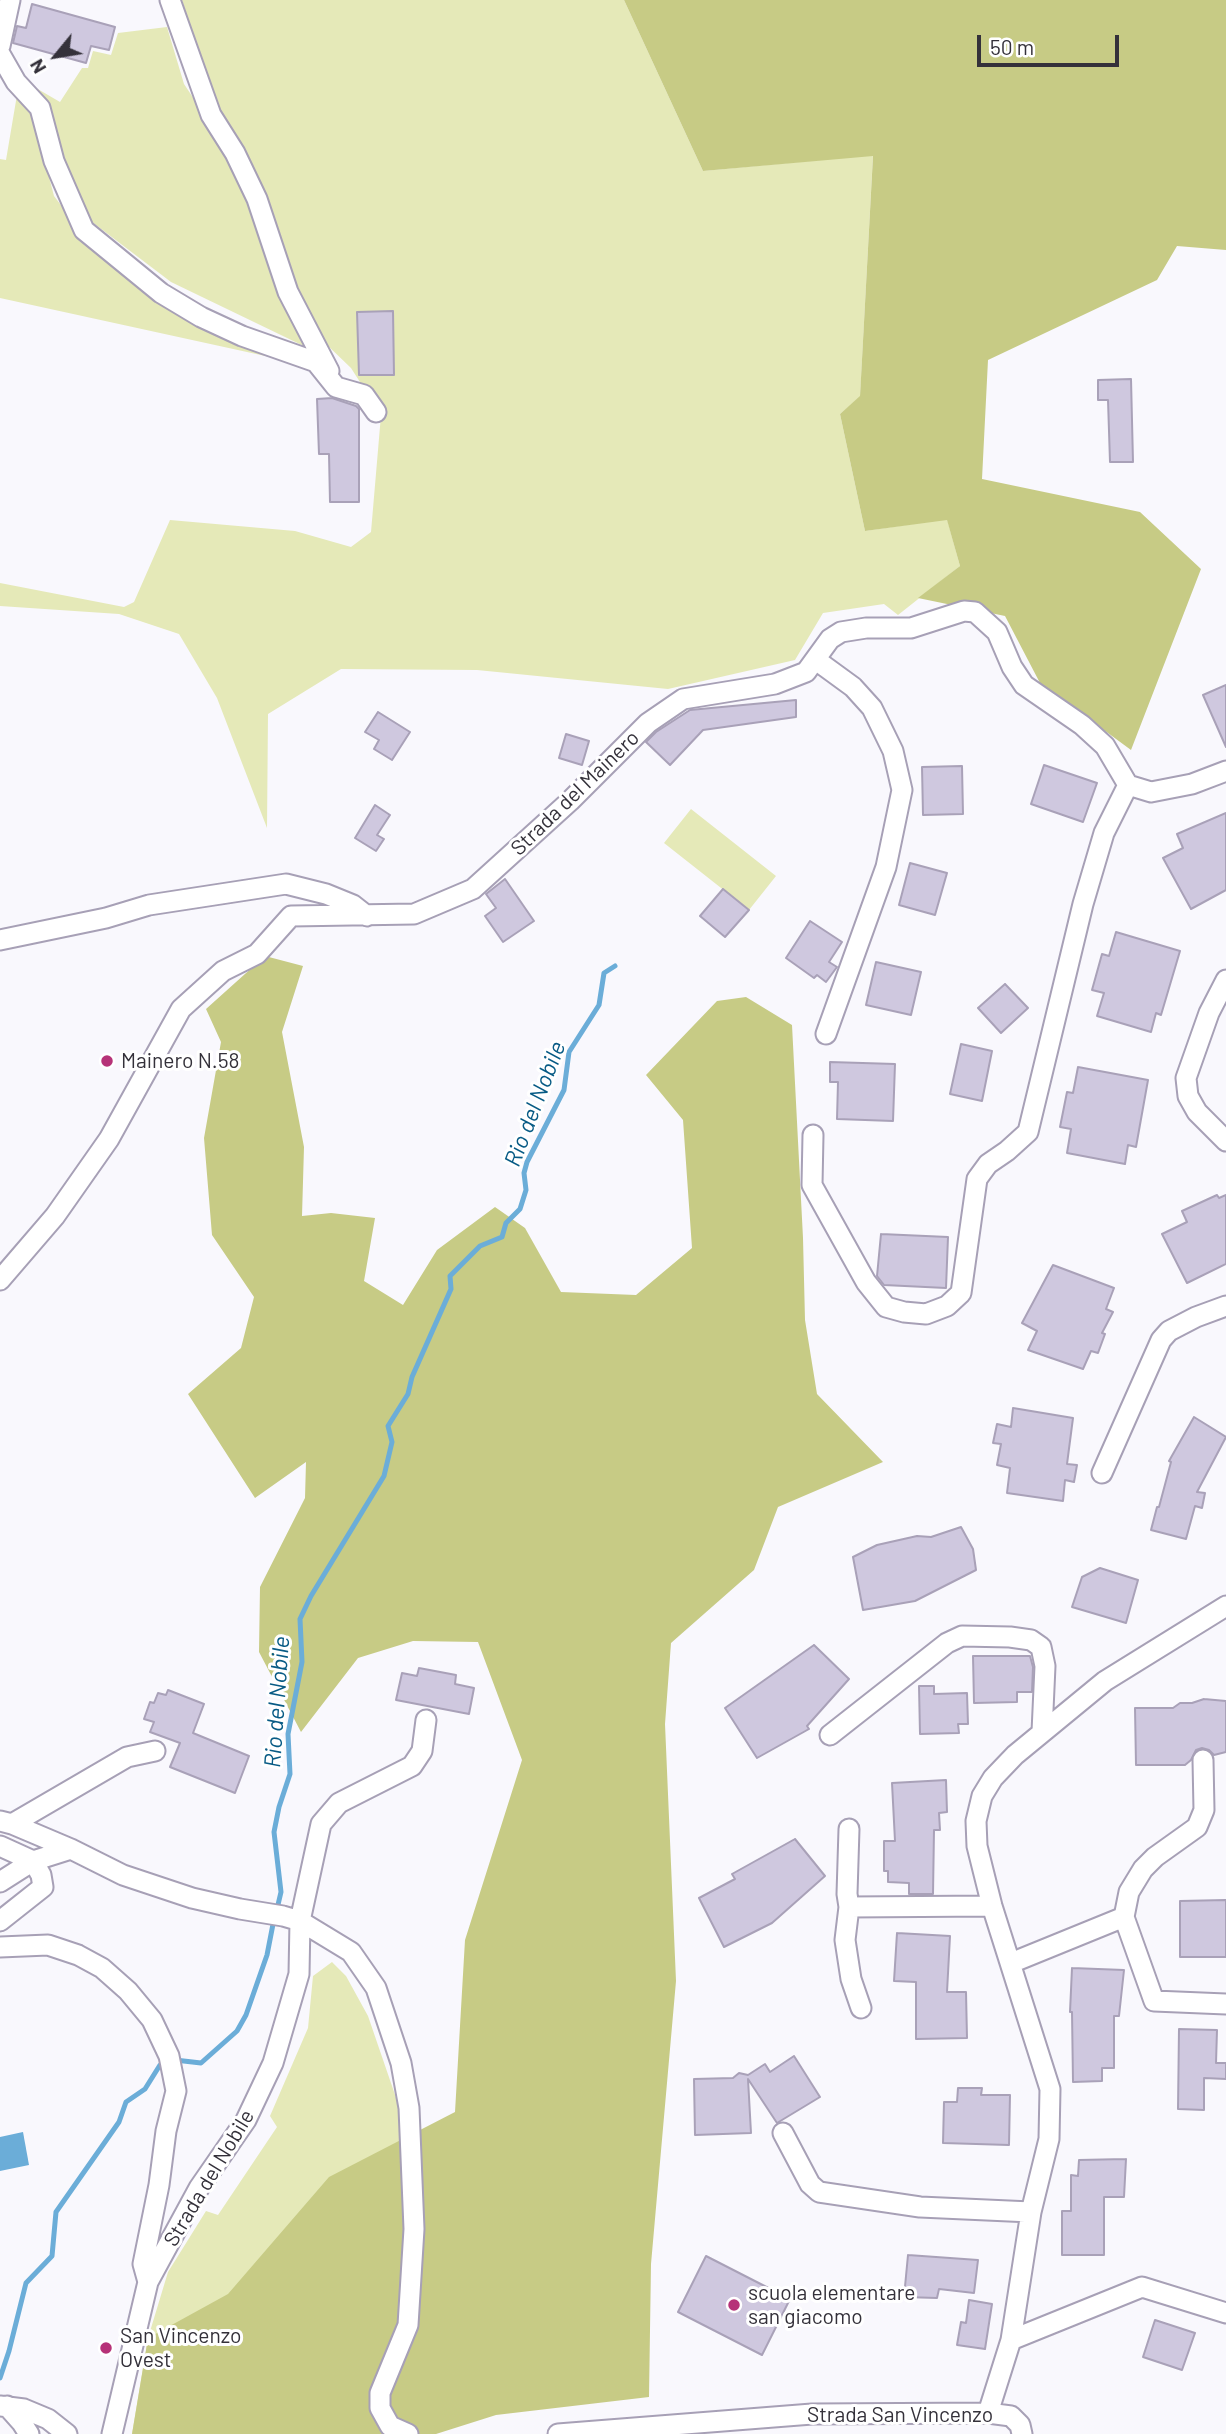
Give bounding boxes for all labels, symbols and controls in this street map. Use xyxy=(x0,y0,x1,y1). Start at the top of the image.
north arrow xyxy=(21,21,91,91)
scale bar xyxy=(981,21,1123,65)
text: 50 m xyxy=(990,34,1034,59)
text: N xyxy=(24,56,51,78)
street label: Strada del Mainero xyxy=(506,725,644,861)
water label: Rio del Nobile xyxy=(499,1038,571,1170)
place label: Mainero N.58 xyxy=(121,1048,239,1074)
marker: Mainero N.58 xyxy=(99,1053,115,1069)
water label: Rio del Nobile xyxy=(259,1635,295,1769)
street label: Strada del Nobile xyxy=(158,2105,260,2251)
place label: scuola elementare san giacomo xyxy=(748,2280,916,2330)
marker: scuola elementare san giacomo xyxy=(726,2297,742,2313)
place label: San Vincenzo Ovest xyxy=(120,2323,242,2373)
marker: San Vincenzo Ovest xyxy=(98,2340,114,2356)
street label: Strada San Vincenzo xyxy=(807,2402,993,2428)

